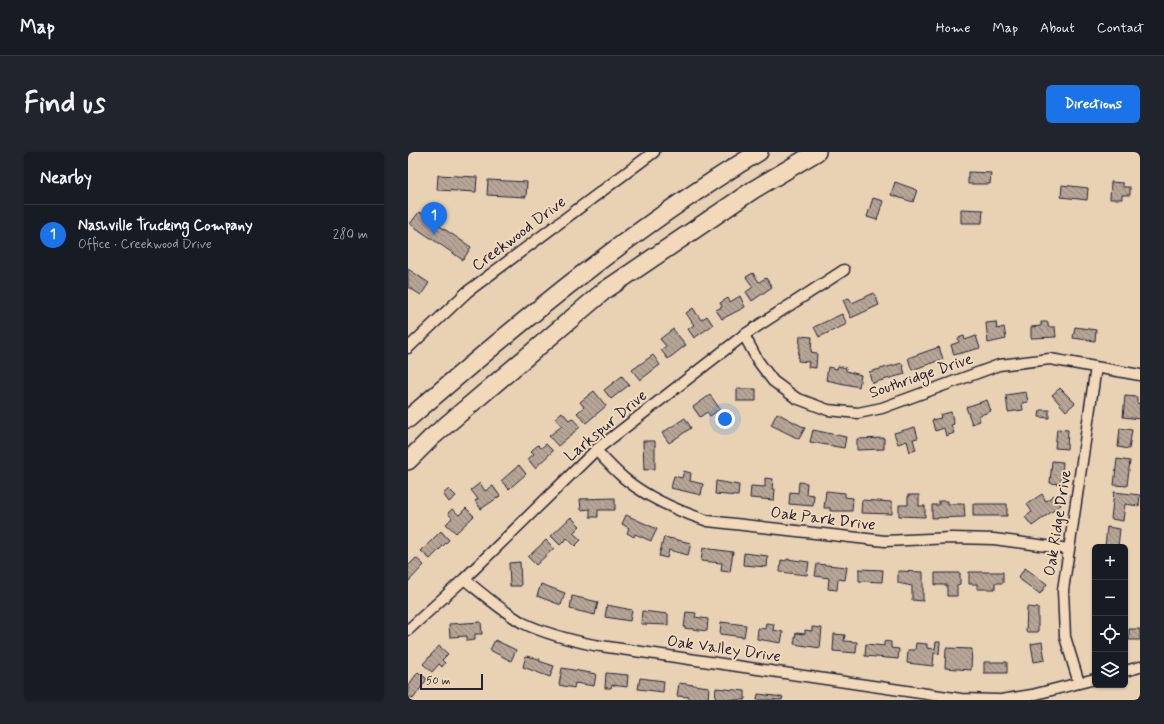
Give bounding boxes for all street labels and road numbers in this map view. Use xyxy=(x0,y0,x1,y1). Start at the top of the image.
street label: Creekwood Drive xyxy=(468,192,570,276)
street label: Southridge Drive xyxy=(866,348,976,405)
street label: Larkspur Drive xyxy=(560,385,652,467)
street label: Oak Ridge Drive xyxy=(1039,468,1077,578)
street label: Oak Park Drive xyxy=(769,502,877,536)
street label: Oak Valley Drive xyxy=(666,631,782,667)

